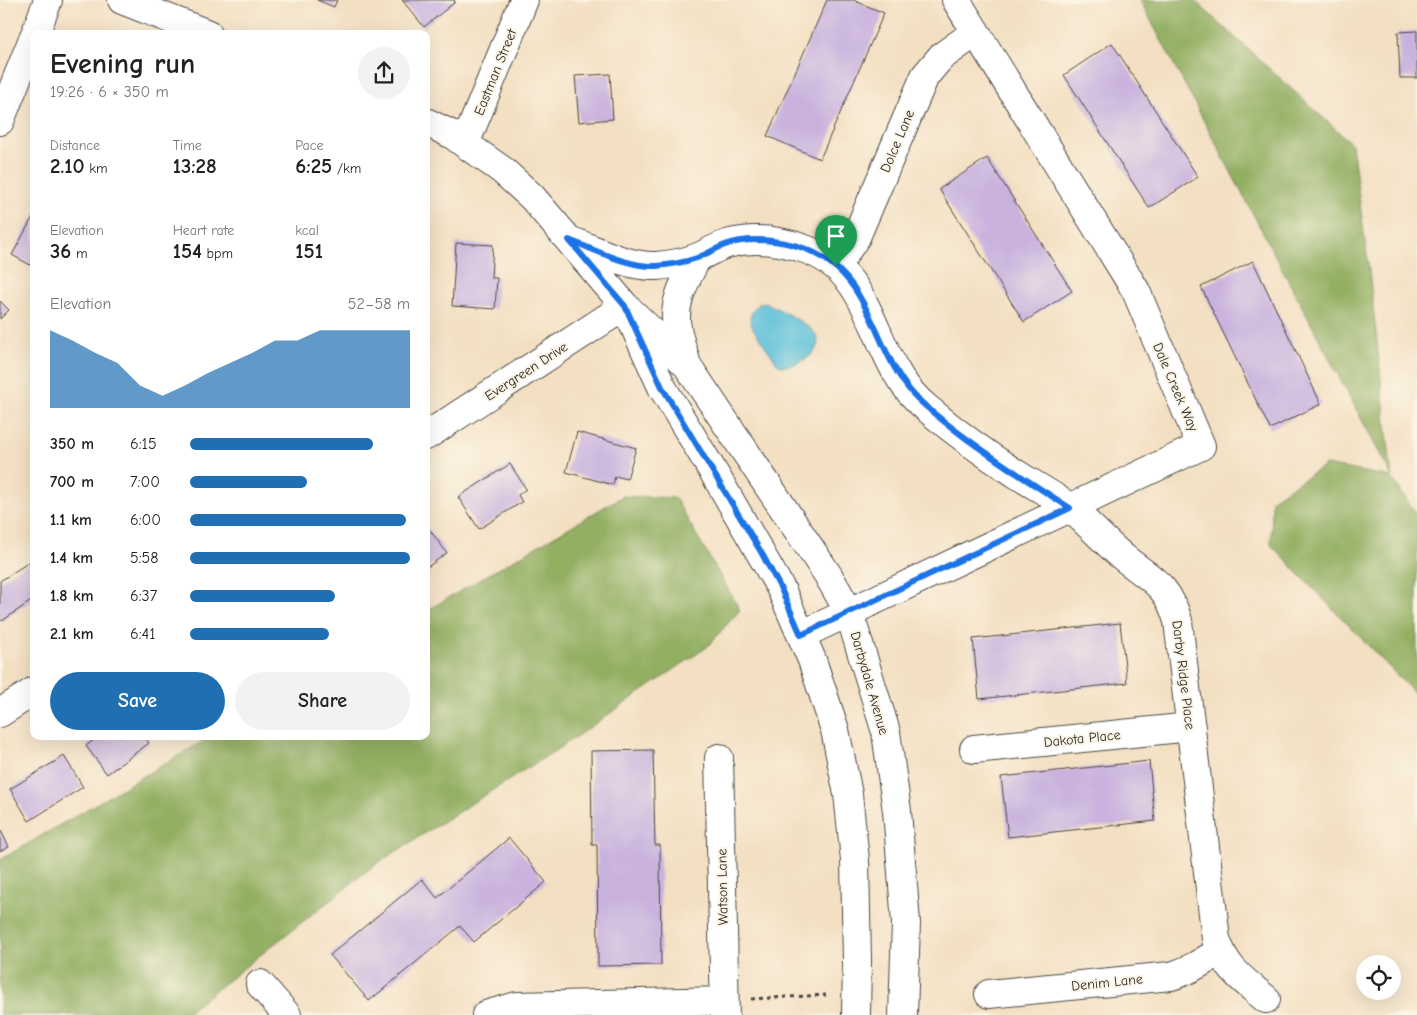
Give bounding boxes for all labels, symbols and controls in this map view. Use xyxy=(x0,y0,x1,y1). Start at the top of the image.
street label: Eastman Street xyxy=(470,26,521,118)
button: share xyxy=(358,47,410,99)
text: Evening run xyxy=(50,48,195,80)
text: 19:26 · 6 × 350 m xyxy=(50,83,169,101)
street label: Dolce Lane xyxy=(877,107,918,175)
text: Distance xyxy=(50,137,100,154)
text: Time xyxy=(173,137,202,154)
text: Pace xyxy=(295,137,324,154)
text: 2.10 xyxy=(50,154,85,178)
text: 13:28 xyxy=(173,154,217,178)
text: 6:25 xyxy=(295,154,332,178)
text: km xyxy=(85,160,108,177)
text: /km xyxy=(332,160,361,177)
pin xyxy=(815,215,857,266)
text: Elevation xyxy=(50,222,104,239)
text: Heart rate xyxy=(173,222,234,239)
text: kcal xyxy=(295,222,319,239)
icon: arrive xyxy=(822,222,850,250)
text: 36 xyxy=(50,239,71,263)
text: 154 xyxy=(173,239,202,263)
text: 151 xyxy=(295,239,323,263)
text: m xyxy=(71,245,88,262)
text: bpm xyxy=(202,245,233,262)
text: Elevation xyxy=(50,295,111,313)
text: 52–58 m xyxy=(348,295,410,313)
street label: Evergreen Drive xyxy=(482,338,571,405)
street label: Dale Creek Way xyxy=(1149,340,1202,435)
text: 350 m xyxy=(50,435,94,453)
text: 6:15 xyxy=(130,435,157,453)
text: 700 m xyxy=(50,473,94,491)
text: 7:00 xyxy=(130,473,160,491)
text: 1.1 km xyxy=(50,511,92,529)
text: 6:00 xyxy=(130,511,161,529)
text: 1.4 km xyxy=(50,549,93,567)
text: 5:58 xyxy=(130,549,158,567)
text: 1.8 km xyxy=(50,587,94,605)
text: 6:37 xyxy=(130,587,157,605)
street label: Darby Ridge Place xyxy=(1168,619,1199,731)
text: 2.1 km xyxy=(50,625,93,643)
text: 6:41 xyxy=(130,625,156,643)
street label: Darbydale Avenue xyxy=(847,629,892,737)
button: Save xyxy=(50,672,225,730)
button: Share xyxy=(235,672,410,730)
street label: Dakota Place xyxy=(1043,726,1121,751)
street label: Watson Lane xyxy=(713,848,732,926)
map controls xyxy=(1356,955,1401,1000)
button: locate xyxy=(1356,955,1401,1000)
street label: Denim Lane xyxy=(1070,970,1144,995)

